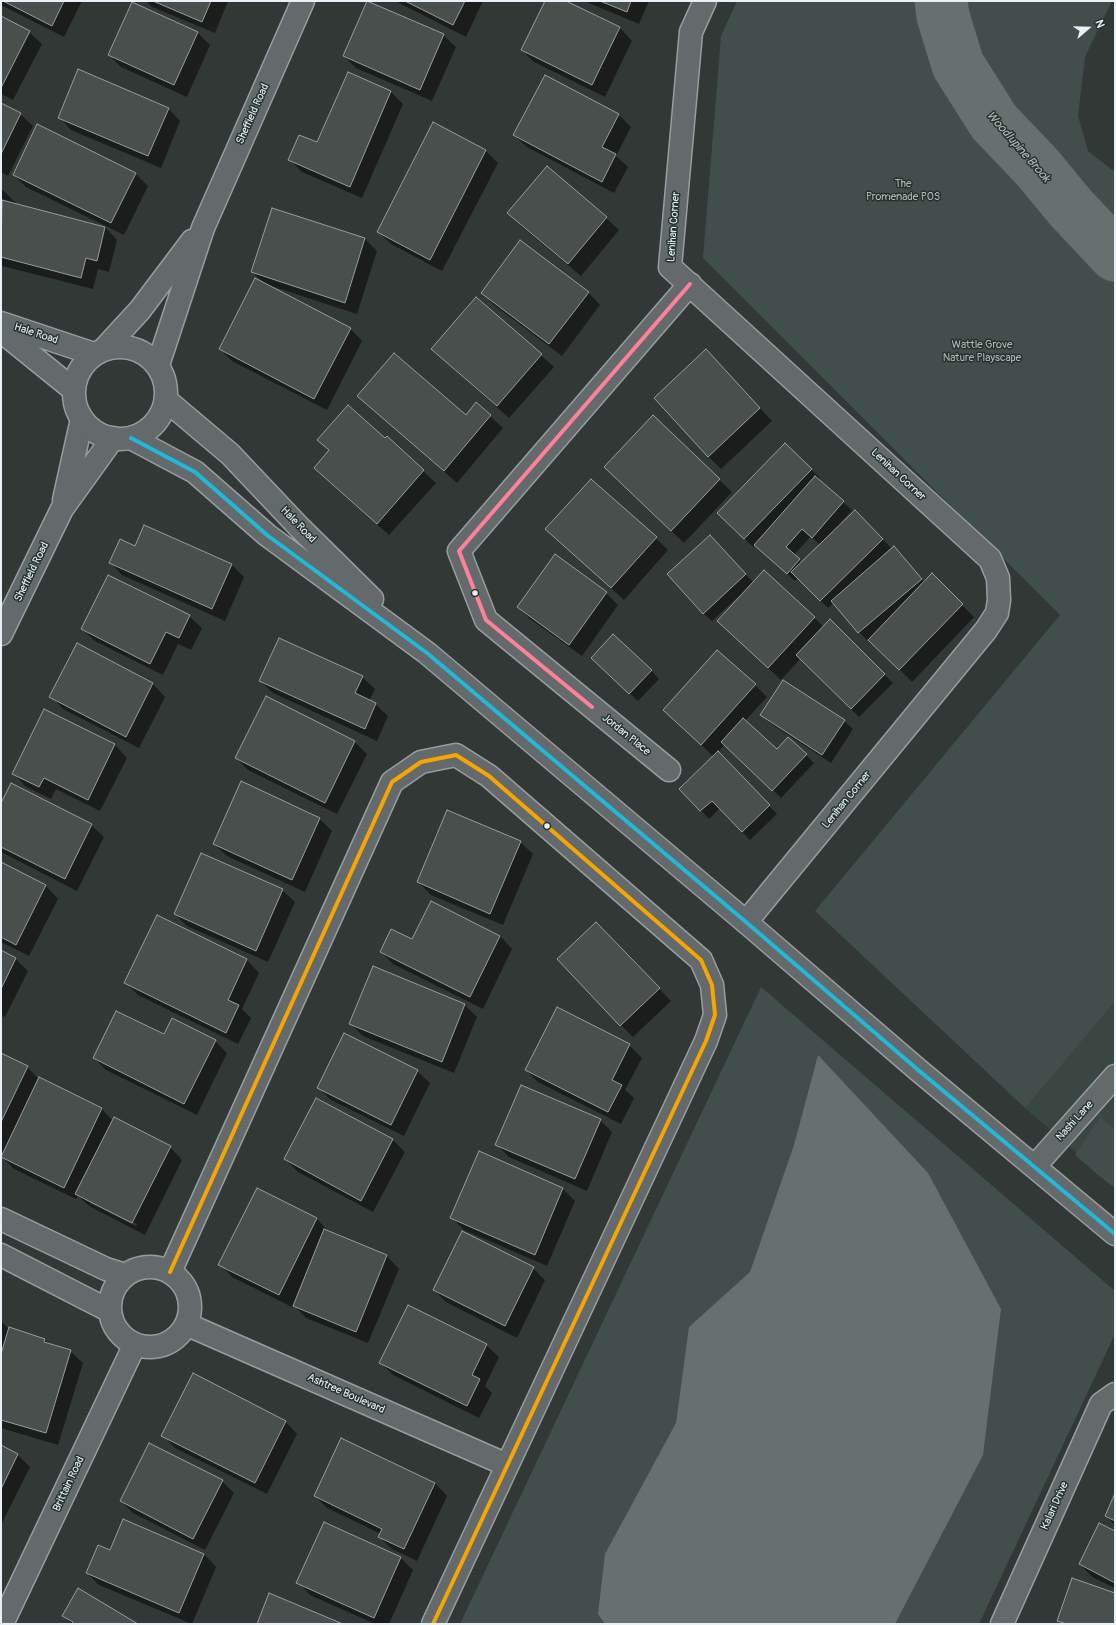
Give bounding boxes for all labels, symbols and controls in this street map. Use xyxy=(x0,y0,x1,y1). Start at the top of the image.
north arrow xyxy=(1068,8,1108,48)
text: N xyxy=(1092,18,1107,29)
street label: Sheffield Road xyxy=(234,82,272,146)
water label: Woodlupine Brook xyxy=(983,108,1053,186)
park label: The Promenade POS xyxy=(866,177,940,203)
street label: Lenihan Corner xyxy=(665,191,683,263)
street label: Hale Road xyxy=(12,321,60,347)
park label: Wattle Grove Nature Playscape xyxy=(943,338,1021,364)
street label: Lenihan Corner xyxy=(868,446,928,504)
street label: Hale Road xyxy=(278,504,318,546)
street label: Sheffield Road xyxy=(12,540,52,604)
unlabelled marker xyxy=(470,588,480,598)
street label: Jordan Place xyxy=(599,711,653,759)
street label: Lenihan Corner xyxy=(820,769,874,831)
unlabelled marker xyxy=(542,821,552,831)
street label: Nashi Lane xyxy=(1053,1098,1097,1144)
street label: Ashtree Boulevard xyxy=(305,1371,387,1417)
street label: Brittain Road xyxy=(50,1454,88,1514)
street label: Kalari Drive xyxy=(1039,1480,1071,1532)

